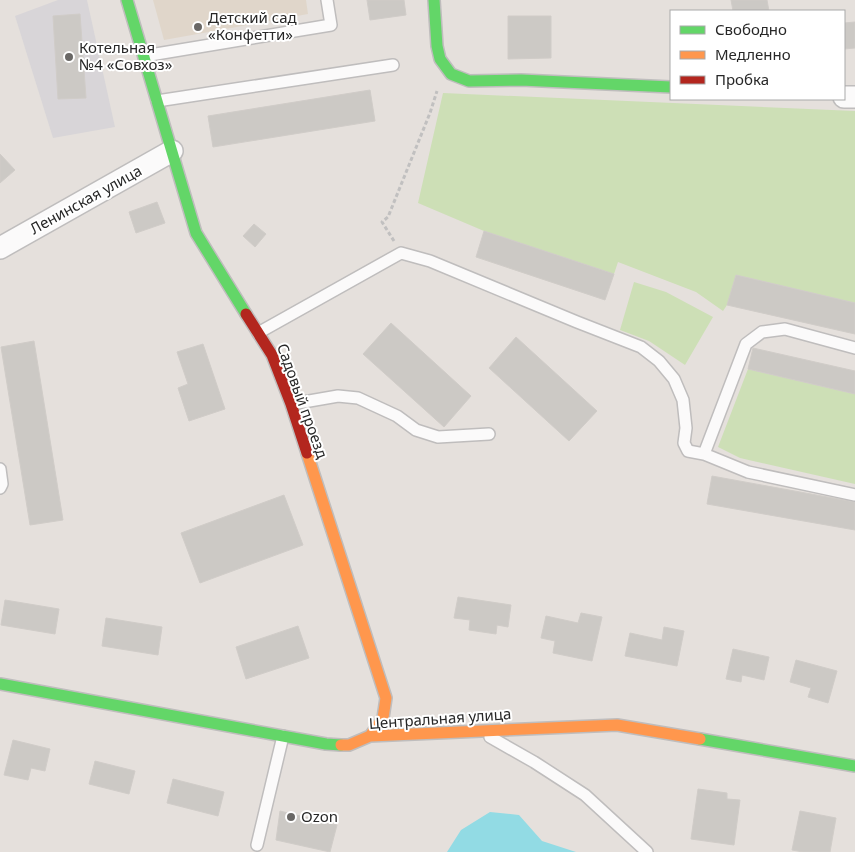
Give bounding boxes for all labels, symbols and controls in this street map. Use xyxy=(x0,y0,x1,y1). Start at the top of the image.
place label: Детский сад «Конфетти» xyxy=(208,7,297,44)
legend xyxy=(670,10,845,100)
text: Свободно xyxy=(715,19,787,39)
marker: Детский сад «Конфетти» xyxy=(192,21,204,33)
place label: Котельная №4 «Совхоз» xyxy=(79,37,173,74)
text: Медленно xyxy=(715,44,791,64)
marker: Котельная №4 «Совхоз» xyxy=(63,51,75,63)
text: Пробка xyxy=(715,69,769,89)
street label: Ленинская улица xyxy=(26,160,145,238)
street label: Садовый проезд xyxy=(273,340,333,461)
street label: Центральная улица xyxy=(368,703,512,733)
place label: Ozon xyxy=(301,806,338,826)
marker: Ozon xyxy=(285,811,297,823)

